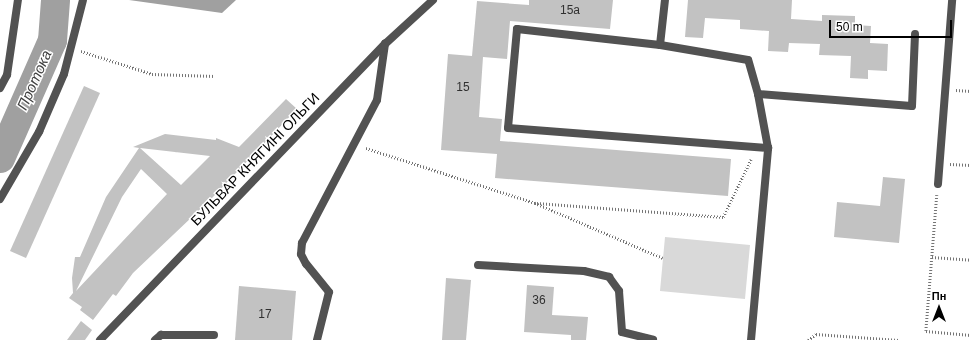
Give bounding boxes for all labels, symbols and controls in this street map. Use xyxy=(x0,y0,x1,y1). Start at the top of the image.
house number: 15а xyxy=(560,4,580,18)
scale bar xyxy=(831,12,954,38)
text: 50 m xyxy=(836,20,863,34)
water label: Протока xyxy=(13,47,55,113)
house number: 15 xyxy=(456,81,470,95)
street label: БУЛЬВАР КНЯГИНІ ОЛЬГИ xyxy=(187,89,323,229)
north arrow xyxy=(919,288,959,328)
text: Пн xyxy=(932,290,946,302)
house number: 36 xyxy=(532,294,546,308)
house number: 17 xyxy=(258,308,272,322)

